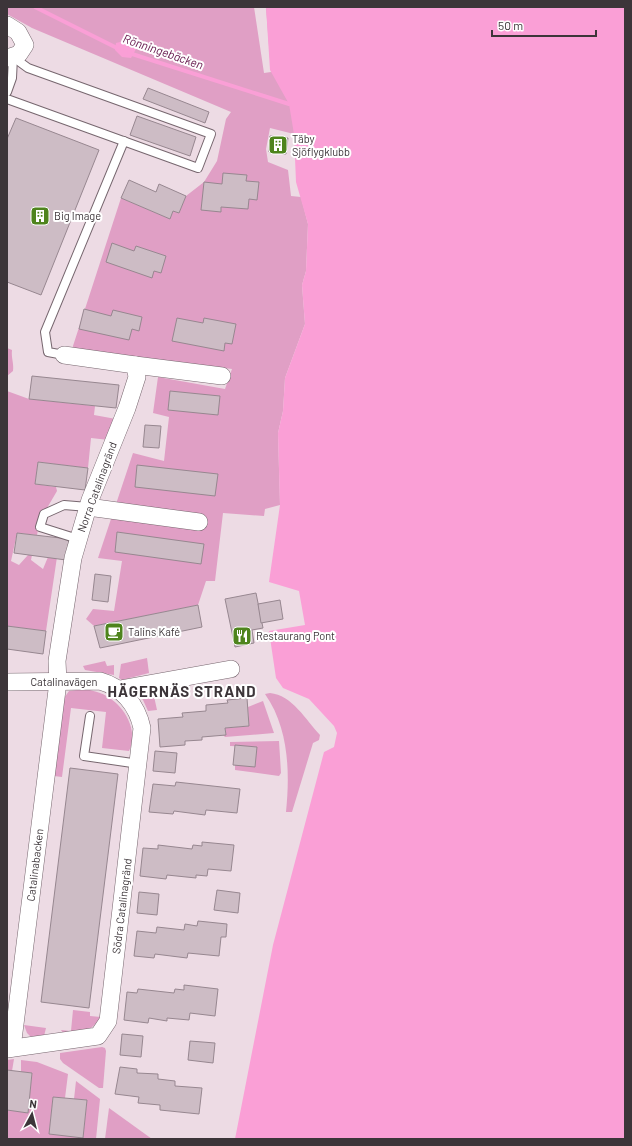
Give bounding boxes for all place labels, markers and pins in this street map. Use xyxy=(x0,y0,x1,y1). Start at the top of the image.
place label: Täby Sjöflygklubb xyxy=(292,132,350,158)
building icon: Täby Sjöflygklubb xyxy=(267,134,289,156)
building icon: Big Image xyxy=(29,205,51,227)
place label: Big Image xyxy=(54,209,101,222)
cafe icon: Talins Kafé xyxy=(103,621,125,643)
place label: Talins Kafé xyxy=(128,625,180,638)
restaurant icon: Restaurang Pont xyxy=(231,625,253,647)
place label: Restaurang Pont xyxy=(256,629,335,642)

